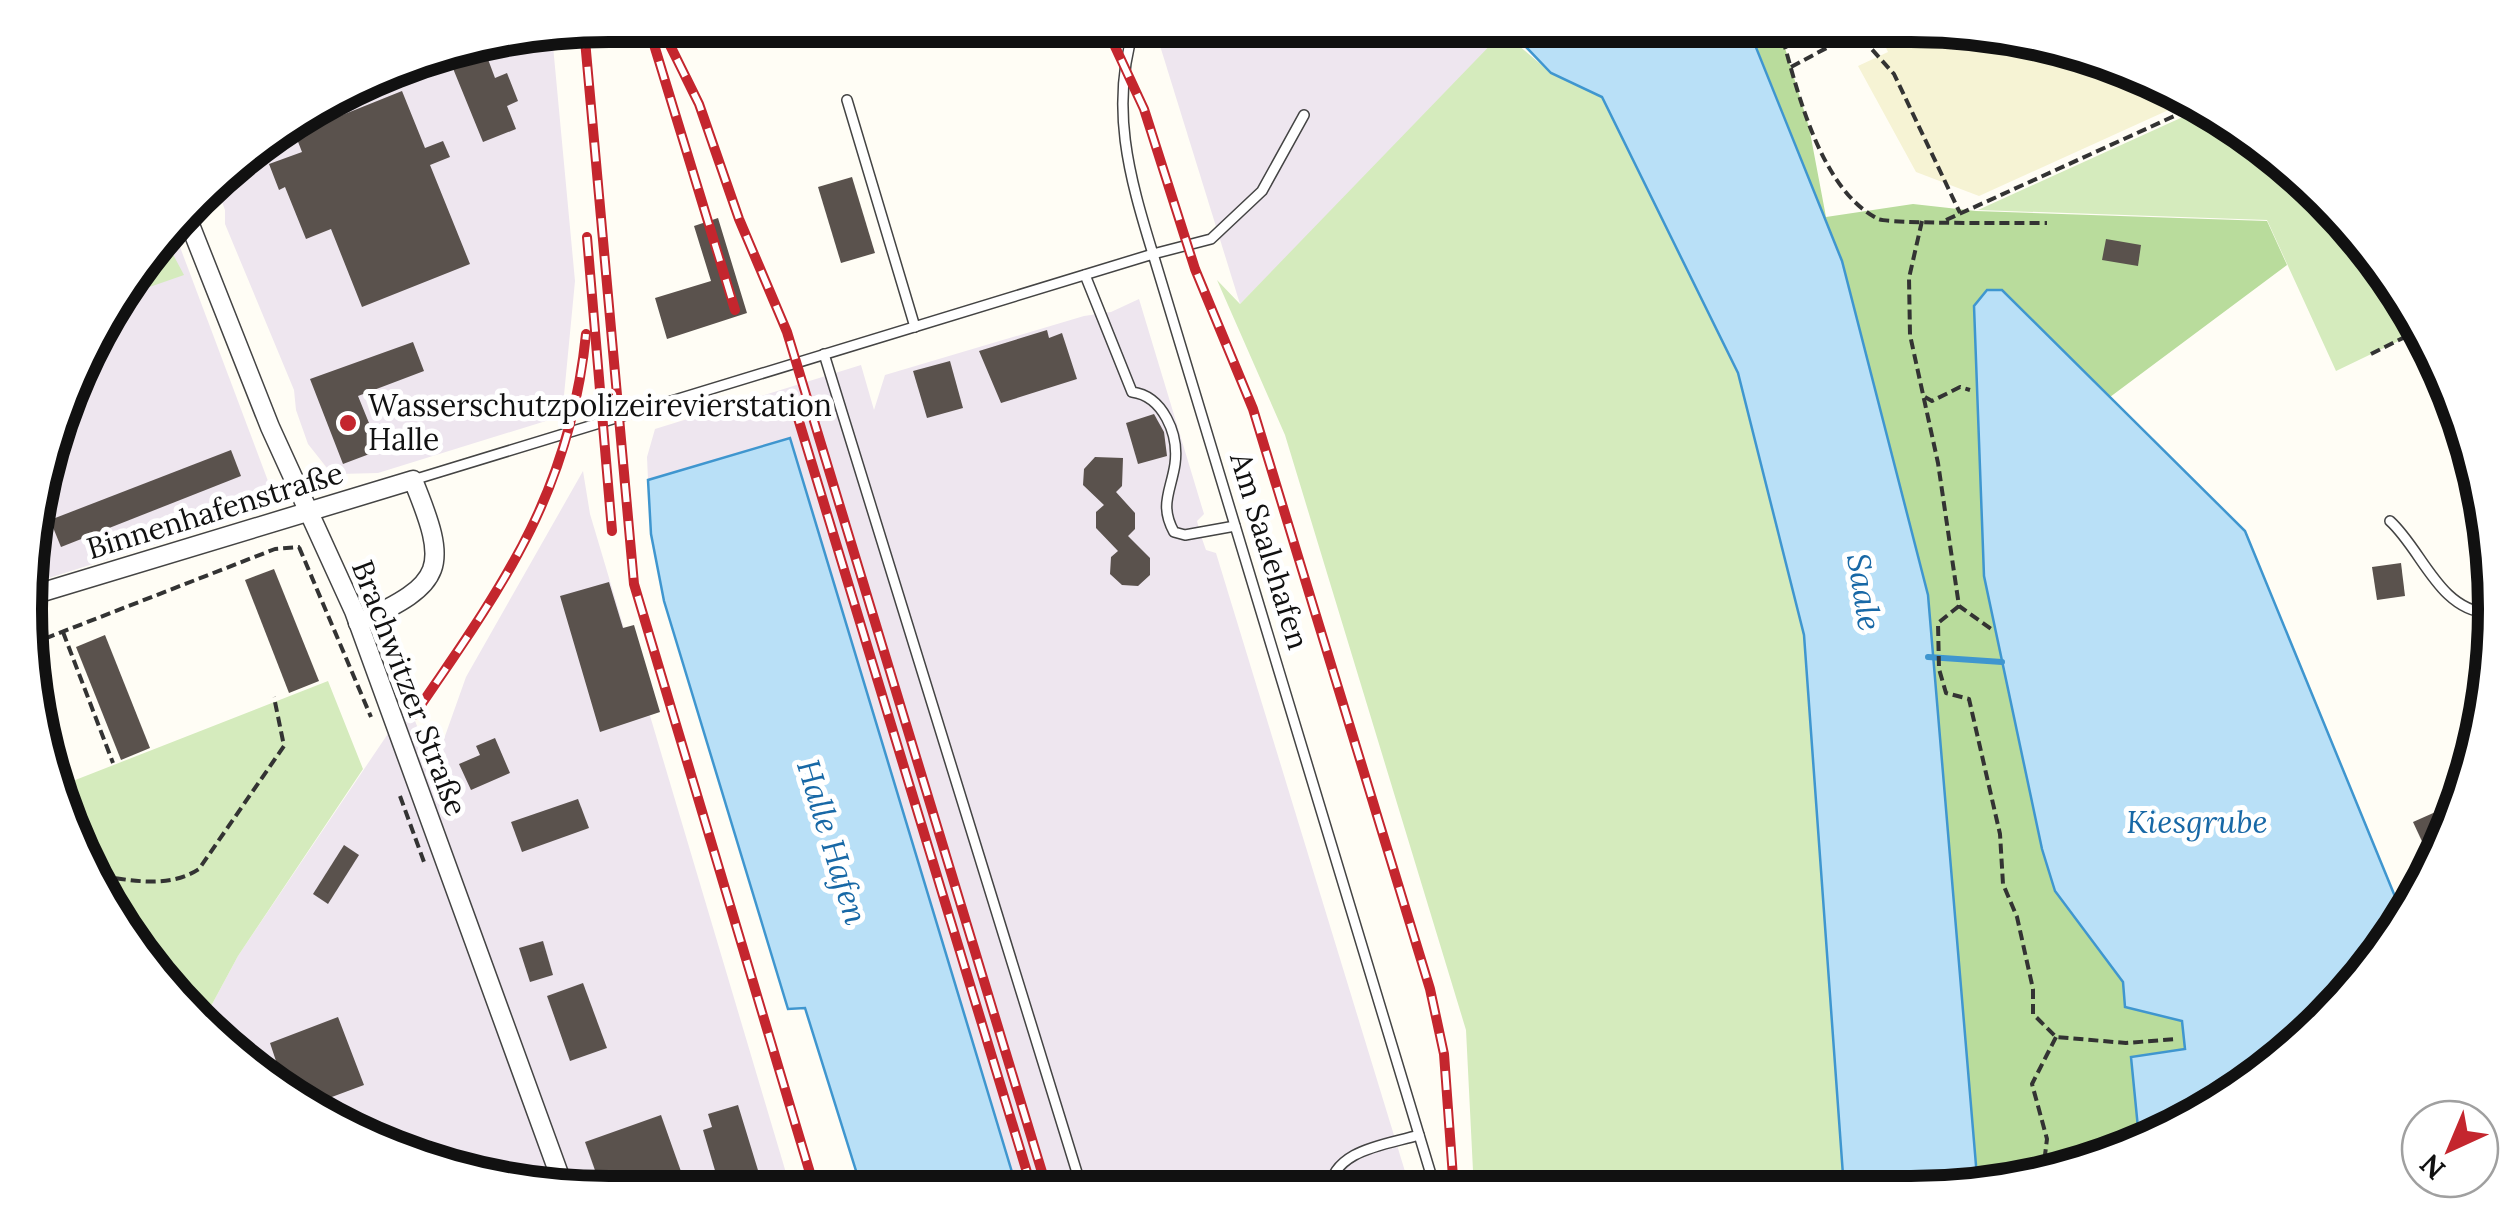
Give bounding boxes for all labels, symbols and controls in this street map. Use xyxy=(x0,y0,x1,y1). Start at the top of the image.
place label: Wasserschutzpolizeirevierstation Halle xyxy=(368,386,832,458)
marker: Wasserschutzpolizeirevierstation Halle xyxy=(337,412,359,434)
street label: Am Saalehafen xyxy=(1222,447,1318,654)
street label: Binnenhafenstraße xyxy=(82,453,348,567)
water label: Saale xyxy=(1838,550,1891,633)
street label: Brachwitzer Straße xyxy=(344,554,476,821)
water label: Halle Hafen xyxy=(788,754,877,930)
water label: Kiesgrube xyxy=(2126,801,2268,842)
north arrow xyxy=(2400,1099,2500,1199)
text: N xyxy=(2412,1147,2453,1187)

